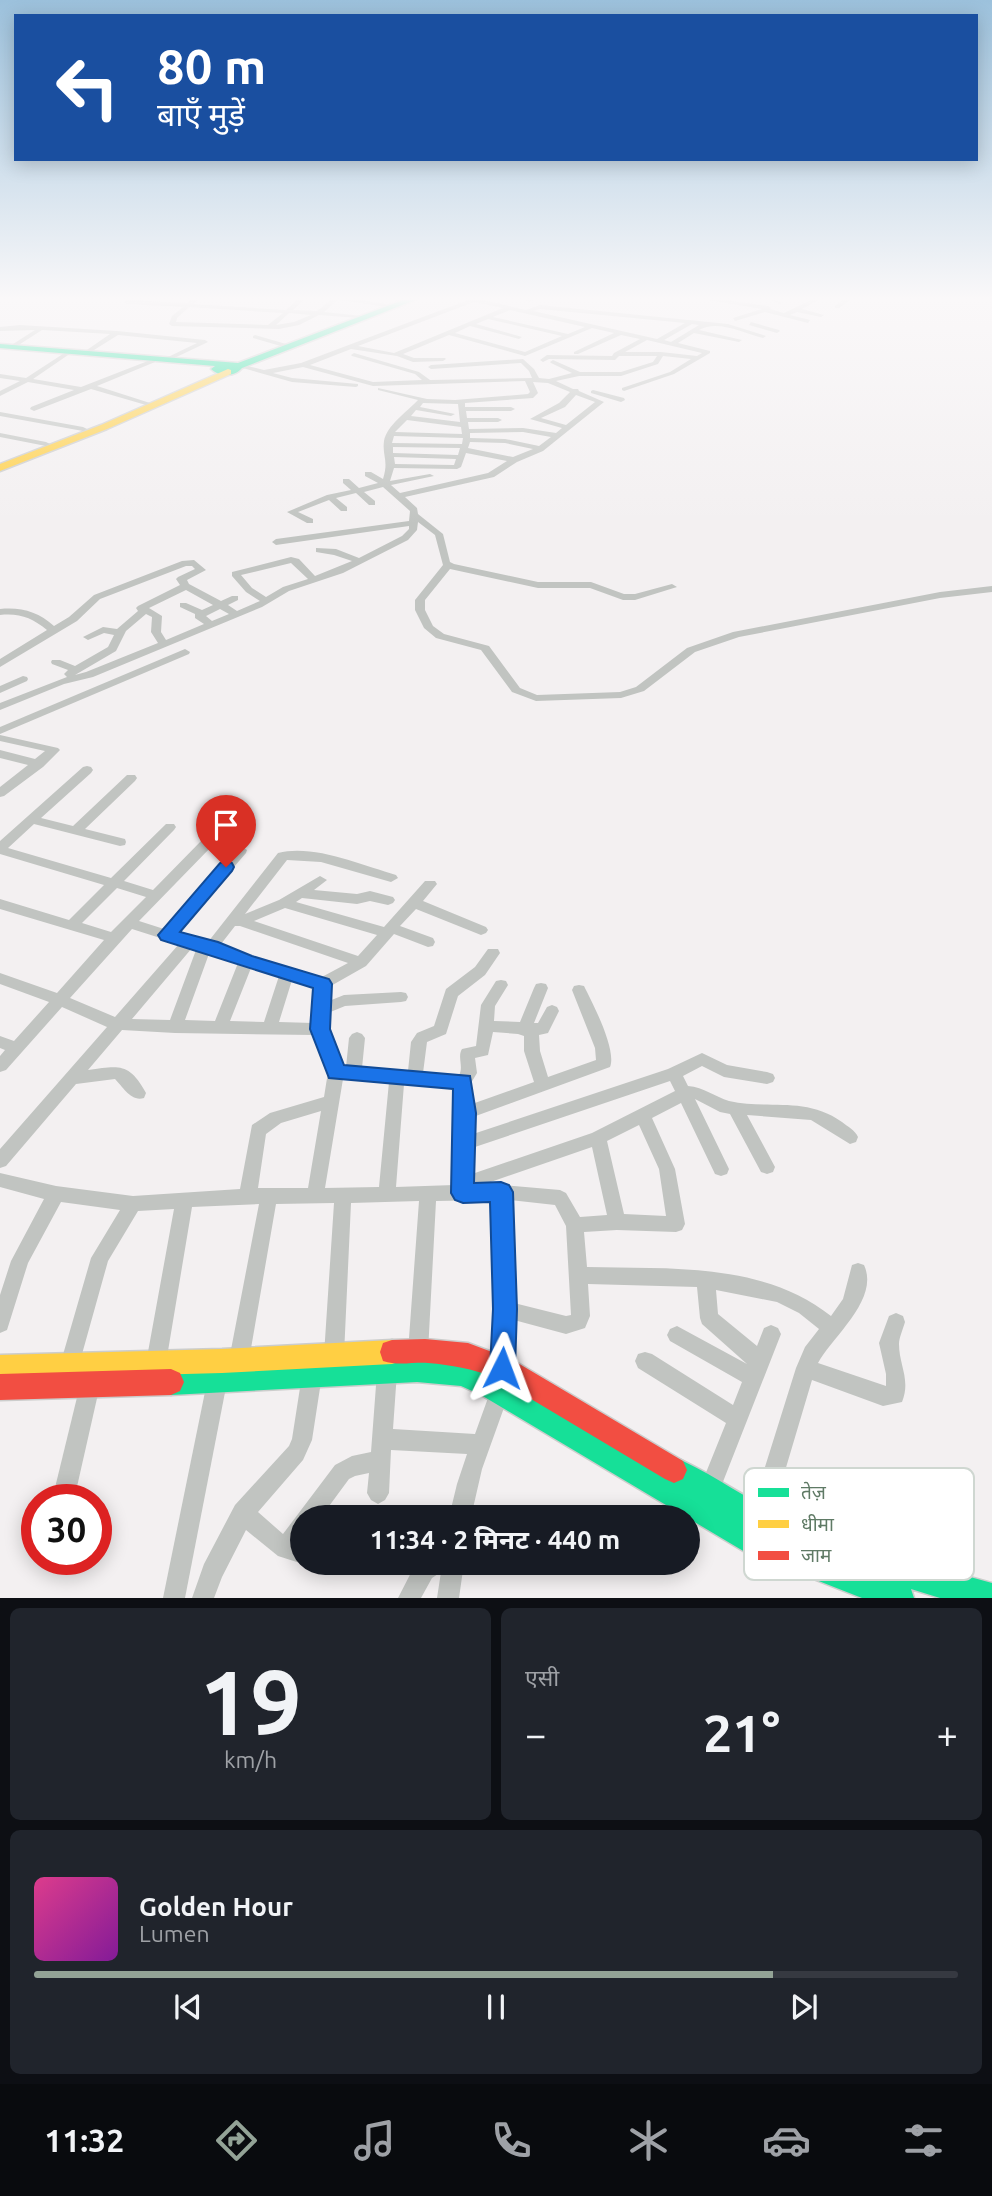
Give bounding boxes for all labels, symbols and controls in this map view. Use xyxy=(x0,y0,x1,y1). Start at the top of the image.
text: 80 m xyxy=(157,38,266,93)
icon: left xyxy=(42,42,133,133)
text: बाएँ मुड़ें xyxy=(157,96,245,132)
pin xyxy=(196,795,256,867)
icon: arrive xyxy=(207,806,245,844)
position arrow xyxy=(465,1331,539,1405)
legend xyxy=(744,1468,974,1580)
text: तेज़ xyxy=(801,1481,827,1503)
speed limit sign: 30 xyxy=(21,1484,112,1575)
text: धीमा xyxy=(801,1513,835,1535)
text: 11:34 · 2 मिनट · 440 m xyxy=(370,1525,620,1554)
text: जाम xyxy=(801,1544,832,1566)
text: 19 xyxy=(199,1650,302,1752)
text: एसी xyxy=(525,1665,559,1690)
text: 21° xyxy=(703,1704,780,1762)
text: − xyxy=(525,1713,546,1755)
text: + xyxy=(937,1713,958,1755)
text: km/h xyxy=(224,1747,277,1772)
text: Golden Hour xyxy=(139,1892,293,1921)
text: Lumen xyxy=(139,1921,210,1946)
icon: previous xyxy=(169,1988,207,2026)
icon: pause xyxy=(477,1988,515,2026)
icon: next xyxy=(785,1988,823,2026)
icon: directions xyxy=(212,2116,261,2165)
icon: music xyxy=(350,2116,399,2165)
icon: phone xyxy=(487,2116,536,2165)
icon: climate xyxy=(624,2116,673,2165)
icon: car xyxy=(762,2116,811,2165)
icon: filters xyxy=(899,2116,948,2165)
text: 11:32 xyxy=(44,2122,124,2158)

